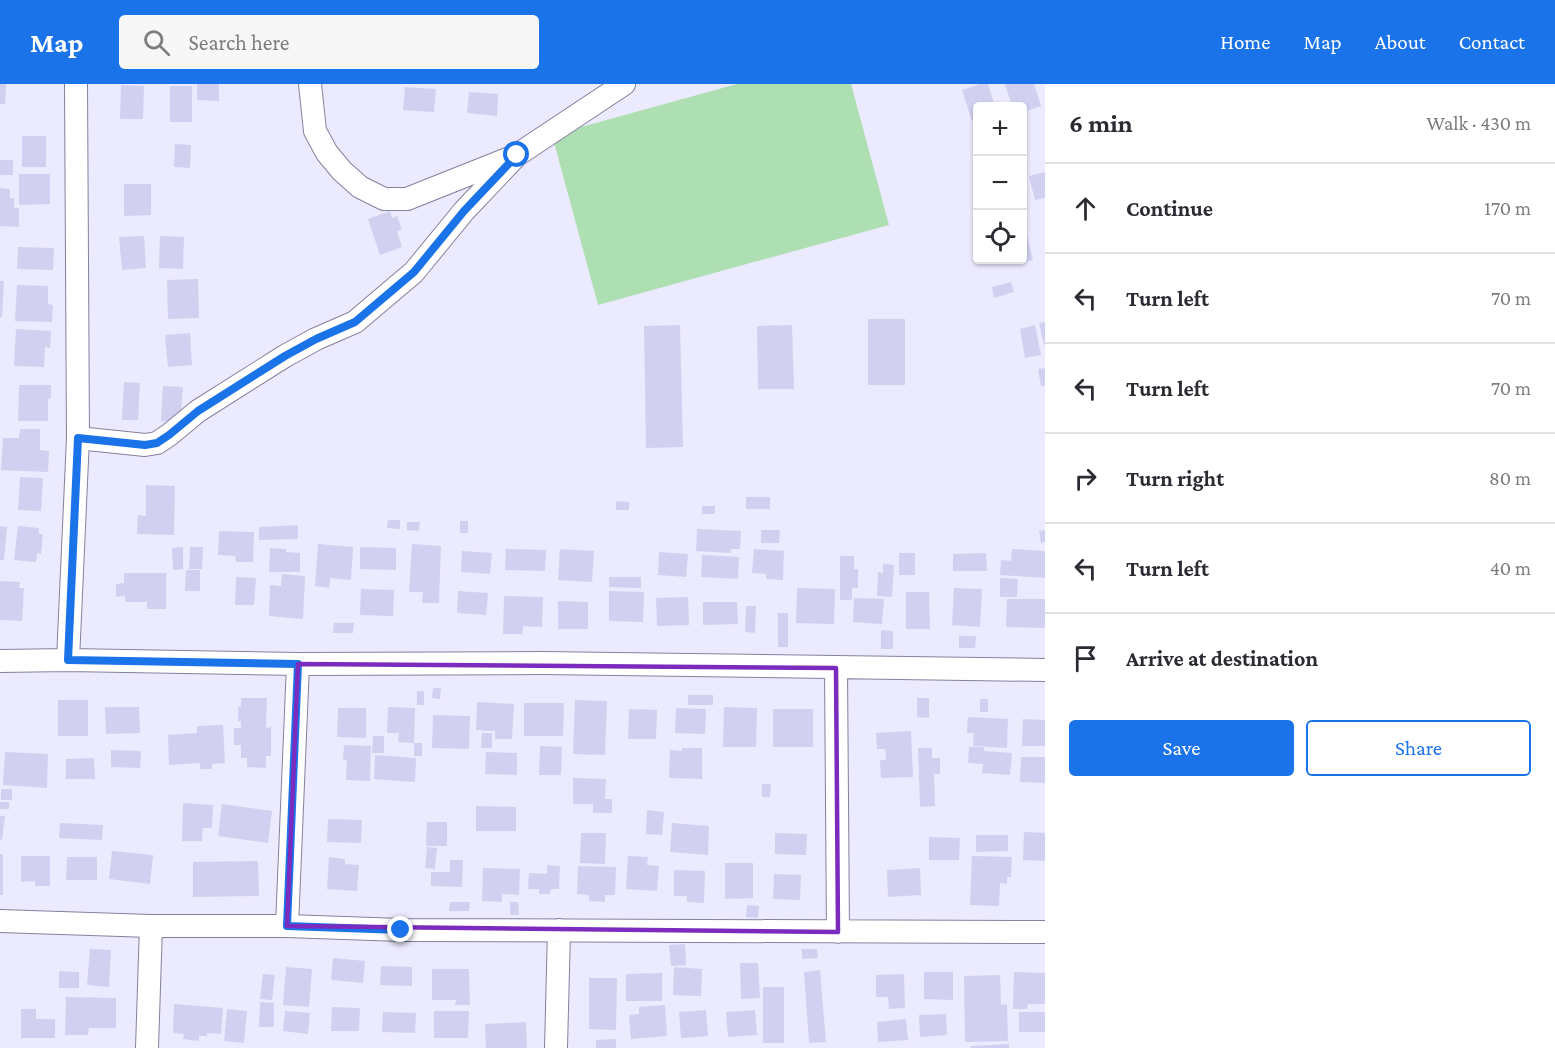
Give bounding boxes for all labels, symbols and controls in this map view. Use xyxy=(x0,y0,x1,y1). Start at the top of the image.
search box xyxy=(119,15,539,69)
icon: search xyxy=(140,26,173,59)
text: Map xyxy=(30,27,83,58)
text: Search here xyxy=(188,30,289,55)
text: Home xyxy=(1220,30,1270,54)
text: Map xyxy=(1303,30,1342,54)
text: About xyxy=(1375,30,1426,54)
text: Contact xyxy=(1459,30,1525,54)
map controls xyxy=(973,102,1027,264)
button: + xyxy=(973,102,1027,156)
text: 6 min xyxy=(1069,109,1133,138)
text: Walk · 430 m xyxy=(1427,112,1531,134)
route start xyxy=(503,141,529,167)
button: − xyxy=(973,156,1027,210)
icon: ahead xyxy=(1069,192,1102,225)
text: Continue xyxy=(1126,196,1213,221)
text: 170 m xyxy=(1484,197,1531,219)
button: locate xyxy=(973,210,1027,264)
icon: left xyxy=(1069,282,1102,315)
text: Turn left xyxy=(1126,286,1209,311)
text: 70 m xyxy=(1491,287,1531,309)
icon: left xyxy=(1069,372,1102,405)
text: Turn left xyxy=(1126,376,1209,401)
text: 70 m xyxy=(1491,377,1531,399)
icon: right xyxy=(1069,462,1102,495)
text: Turn right xyxy=(1126,466,1224,491)
text: 80 m xyxy=(1489,467,1531,489)
icon: left xyxy=(1069,552,1102,585)
text: Turn left xyxy=(1126,556,1209,581)
text: 40 m xyxy=(1490,557,1531,579)
icon: arrive xyxy=(1069,642,1102,675)
text: Arrive at destination xyxy=(1126,646,1318,671)
button: Save xyxy=(1069,720,1294,776)
button: Share xyxy=(1306,720,1531,776)
route end xyxy=(387,916,413,942)

